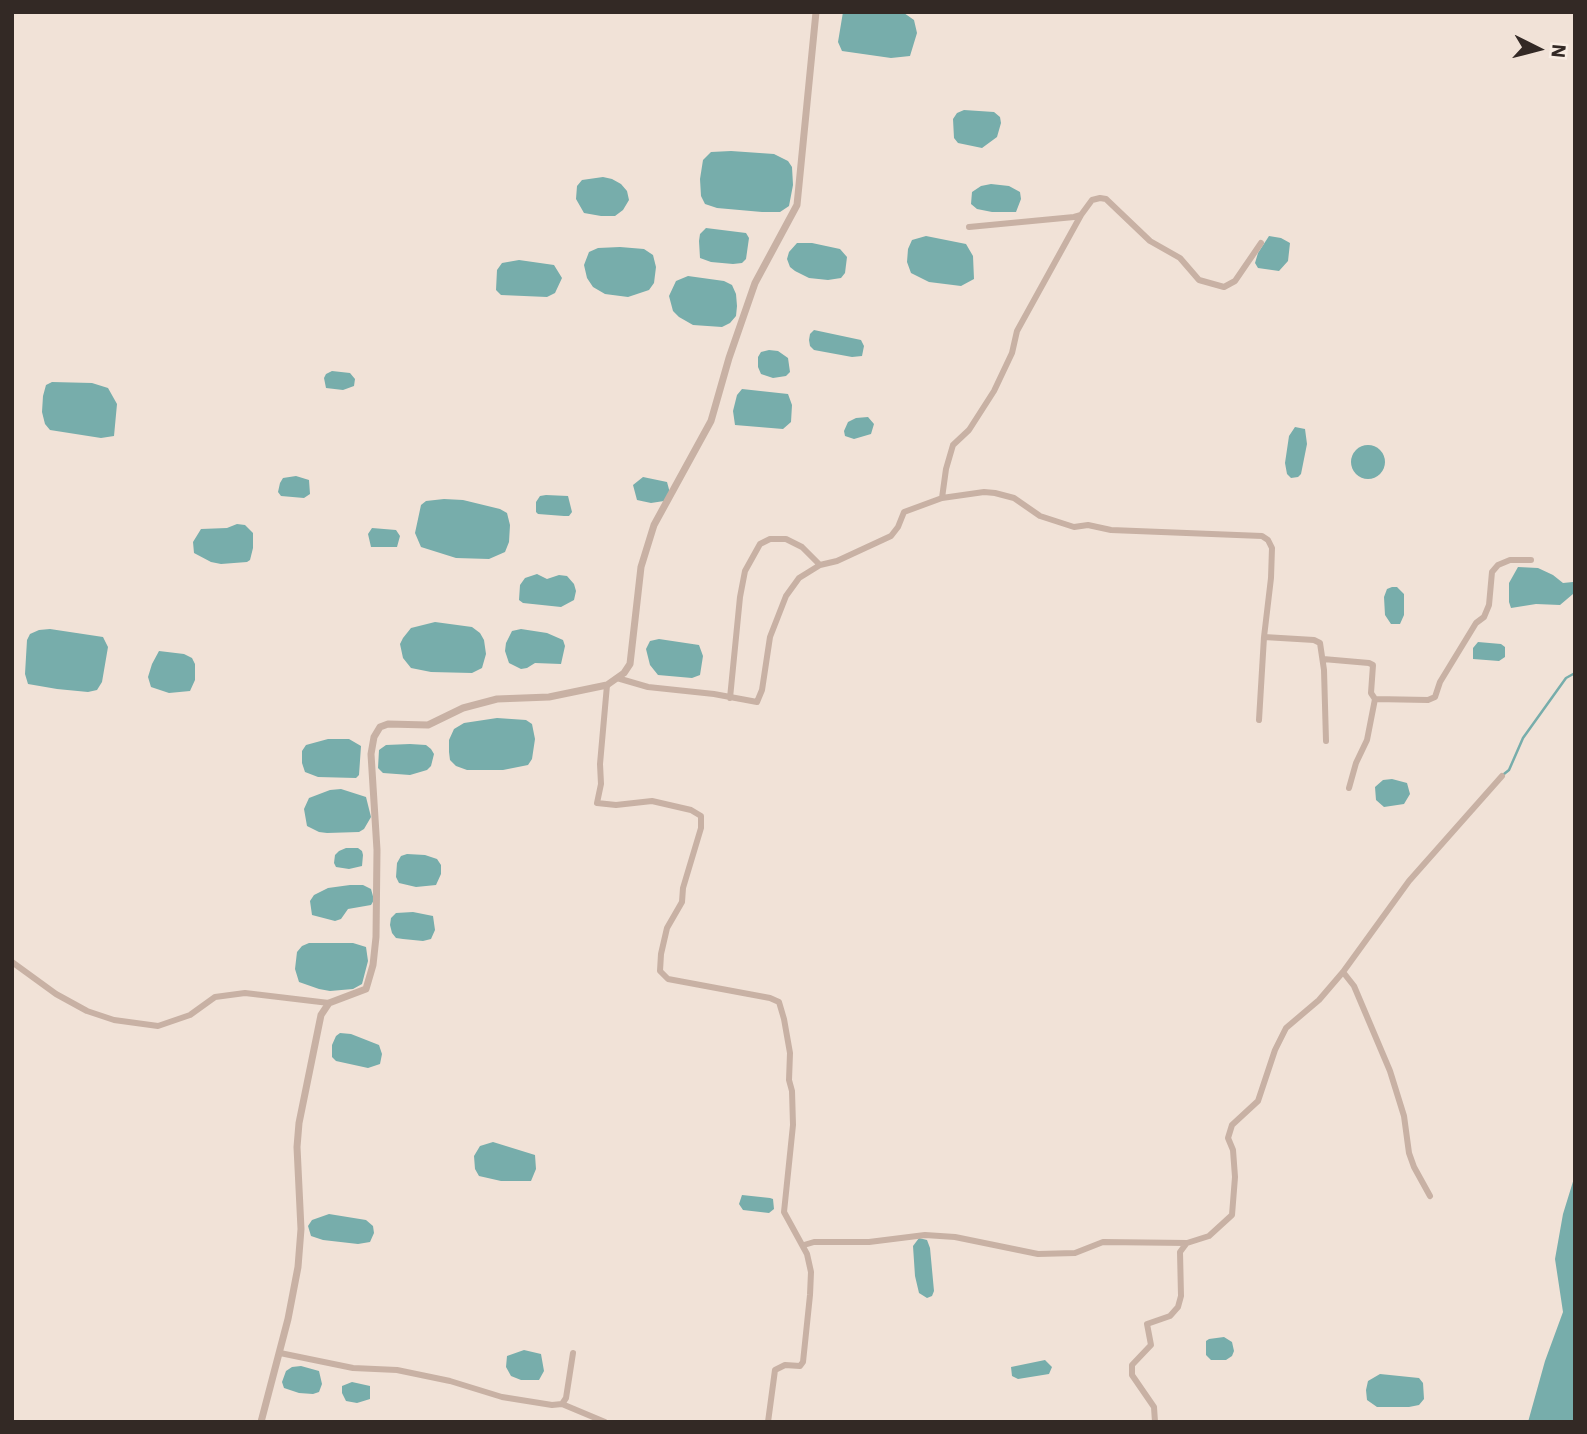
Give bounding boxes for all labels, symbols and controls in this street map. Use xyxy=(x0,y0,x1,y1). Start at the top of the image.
north arrow xyxy=(1503,14,1573,84)
text: N xyxy=(1546,43,1572,59)

